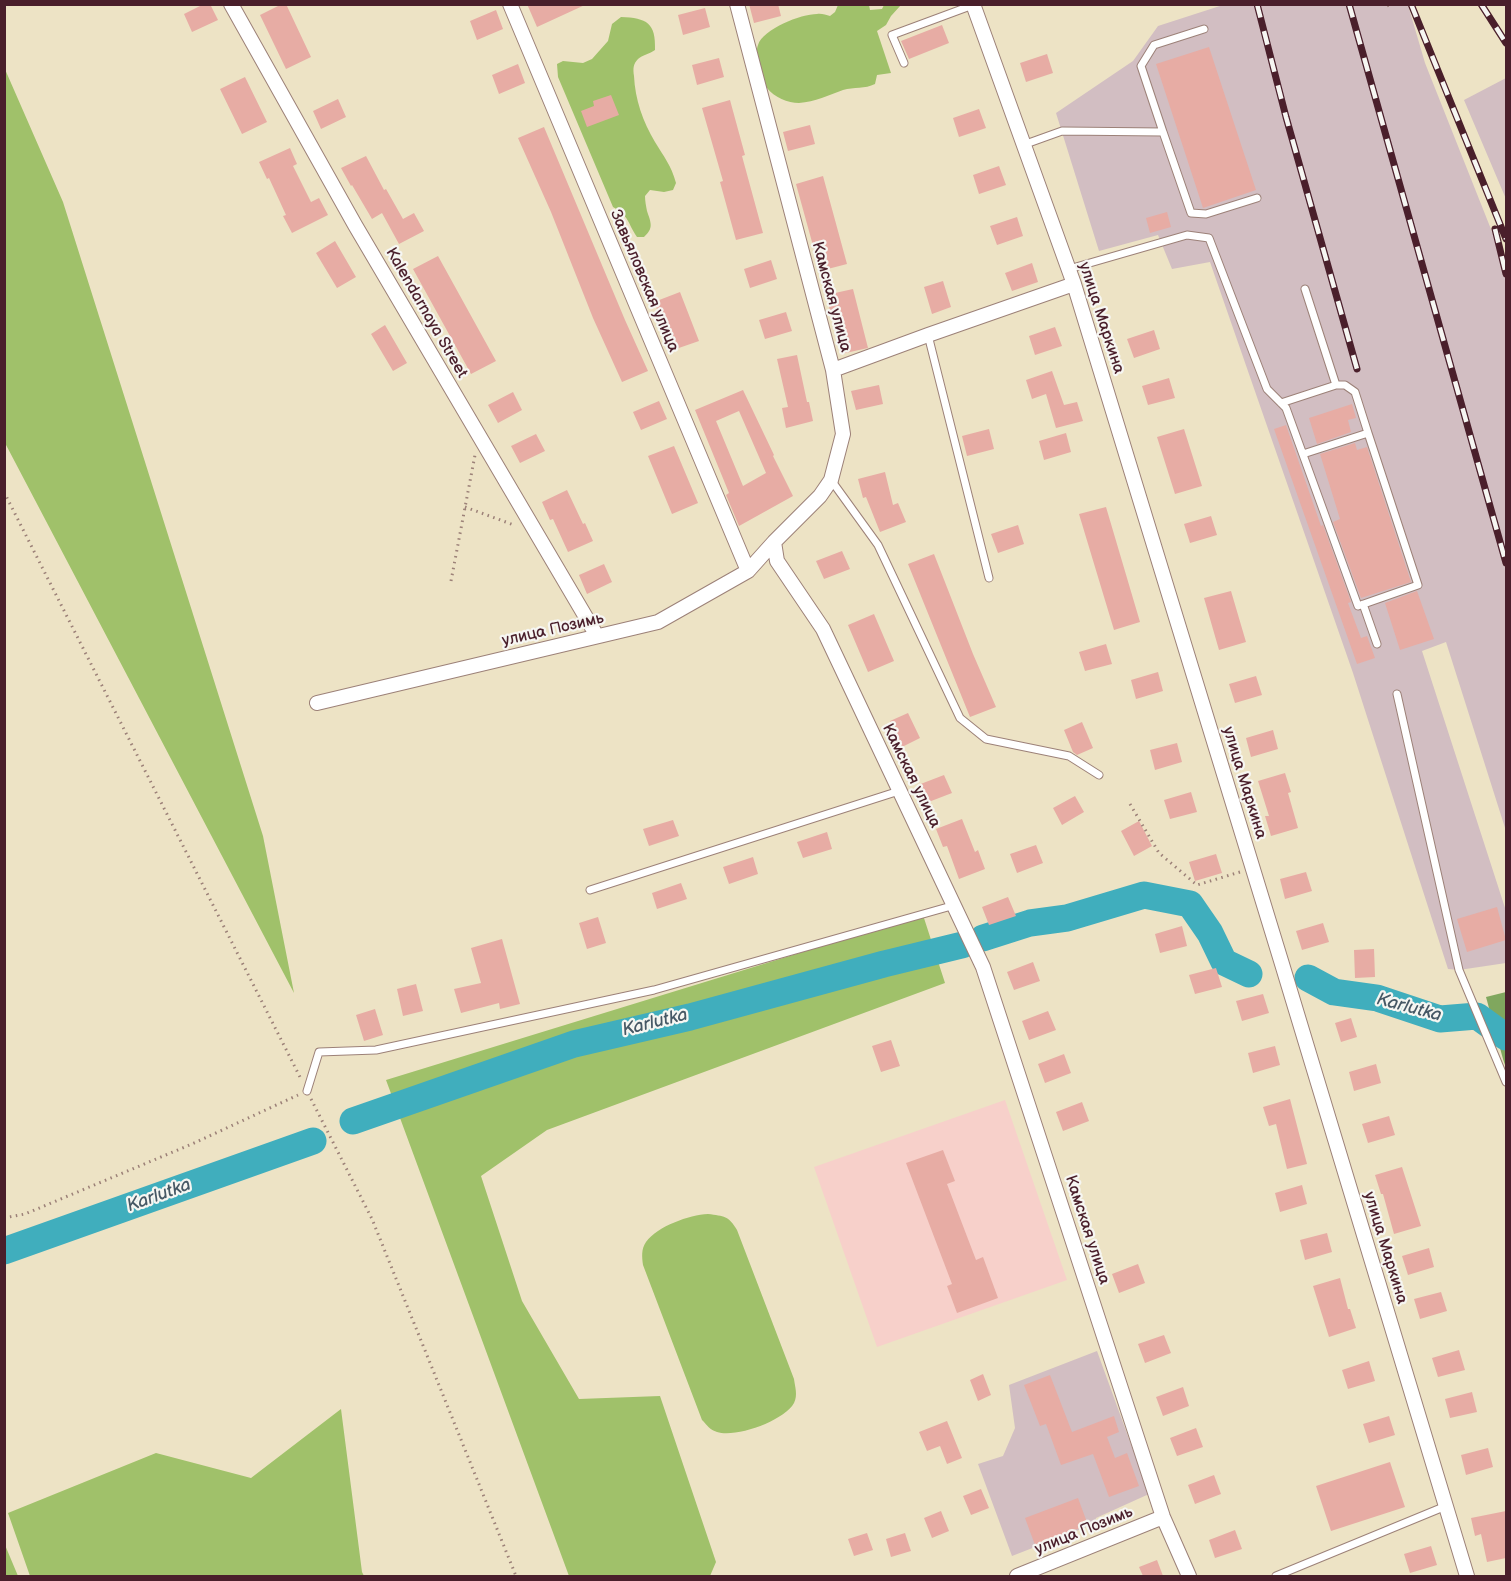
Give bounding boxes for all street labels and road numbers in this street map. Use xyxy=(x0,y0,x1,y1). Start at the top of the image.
street label: Завьяловская улица xyxy=(605,207,683,355)
street label: Камская улица xyxy=(807,240,855,354)
street label: Kalendarnaya Street xyxy=(381,244,471,382)
street label: улица Маркина xyxy=(1074,260,1128,376)
street label: улица Позимь xyxy=(500,609,606,651)
street label: Камская улица xyxy=(878,721,944,831)
street label: улица Маркина xyxy=(1218,725,1270,841)
street label: Камская улица xyxy=(1060,1173,1114,1287)
street label: улица Маркина xyxy=(1359,1190,1411,1306)
street label: улица Позимь xyxy=(1032,1503,1136,1559)

